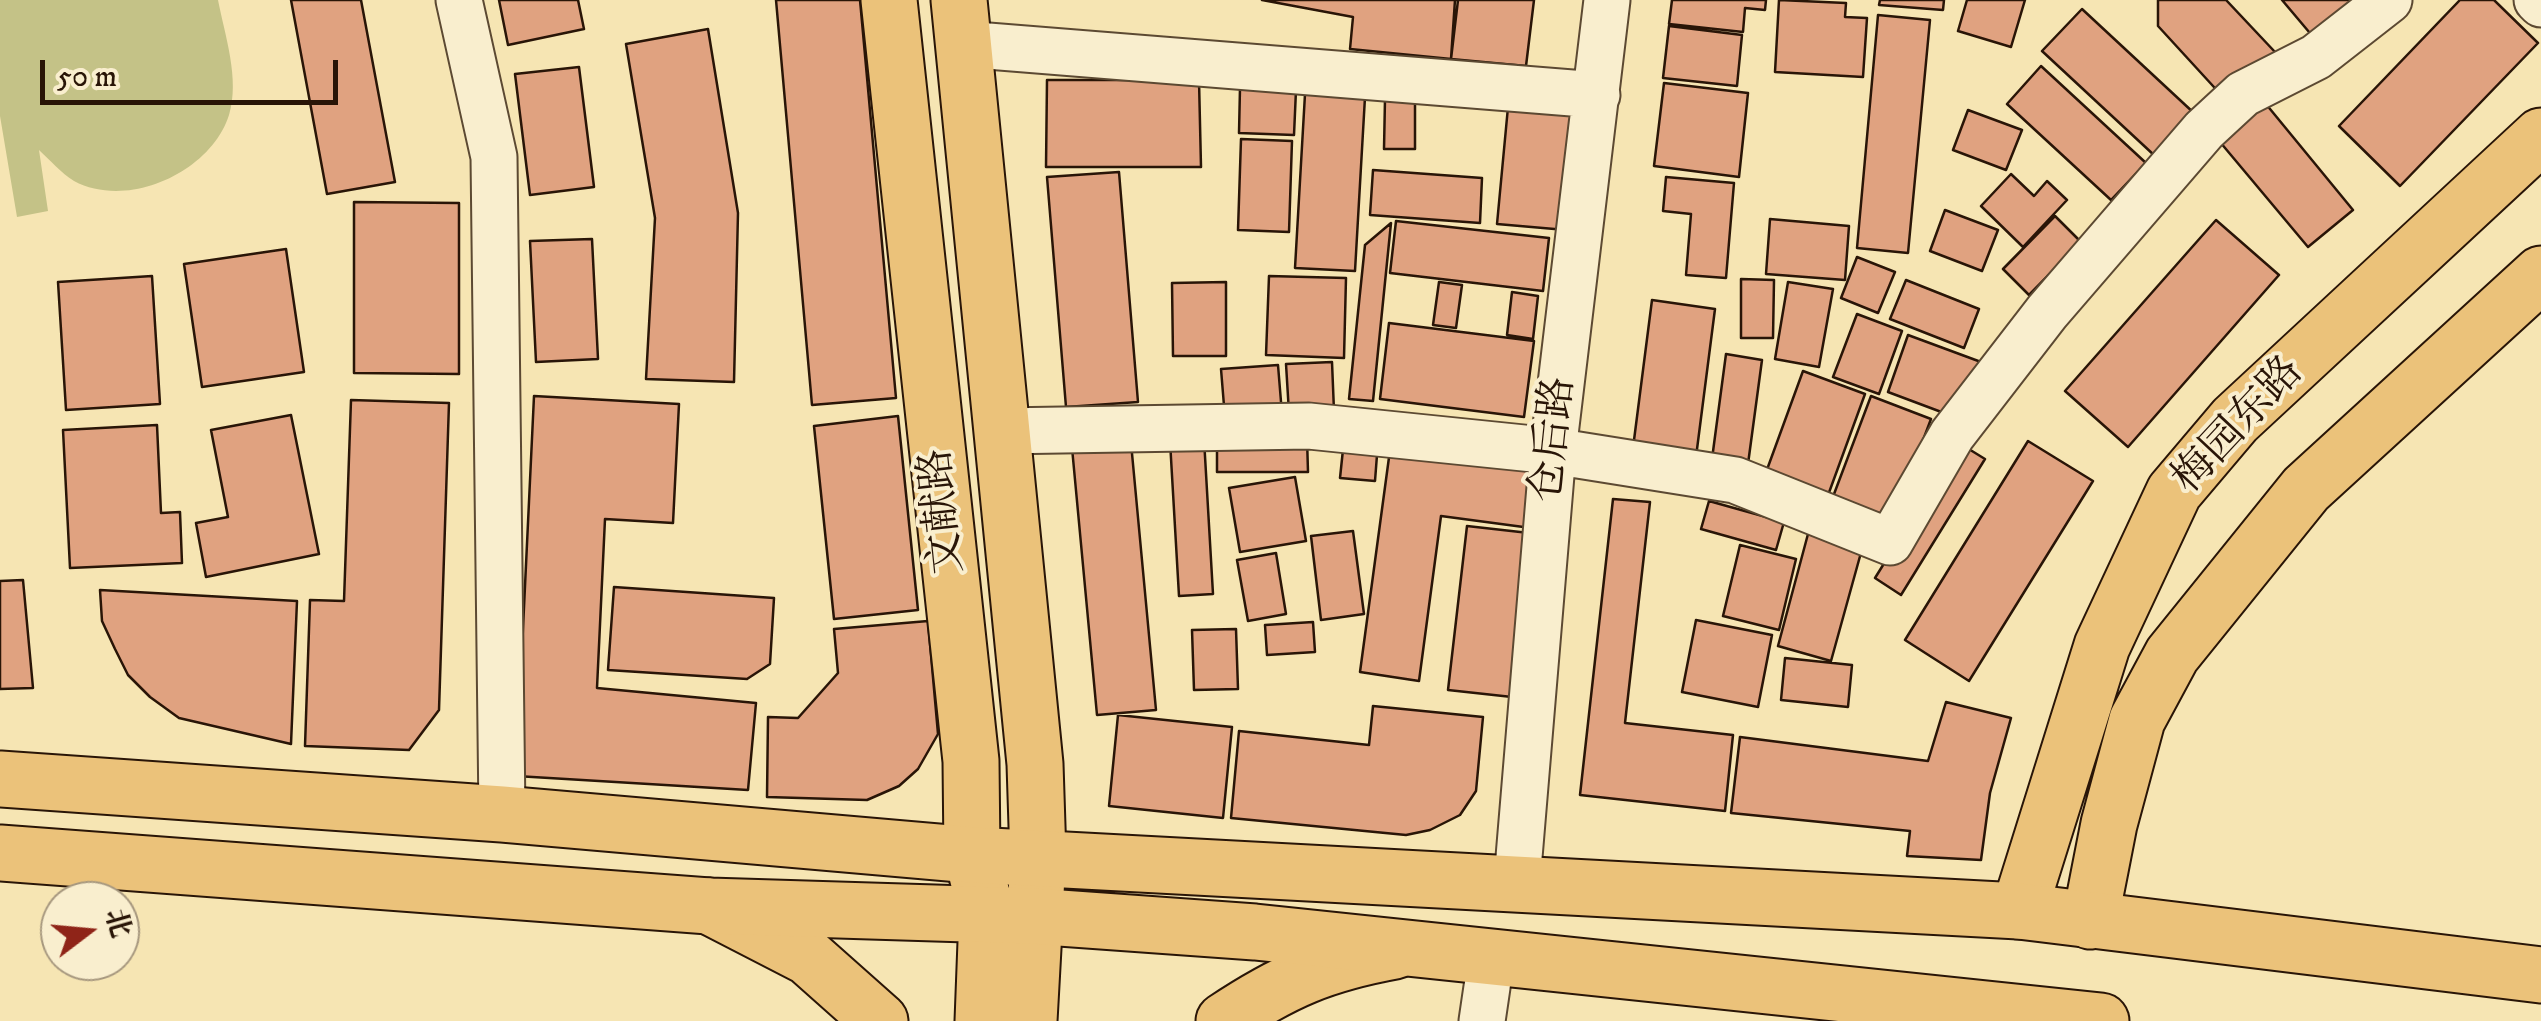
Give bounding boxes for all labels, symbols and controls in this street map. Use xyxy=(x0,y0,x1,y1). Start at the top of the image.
scale bar xyxy=(45,40,342,102)
text: 50 m xyxy=(57,59,117,96)
street label: 梅园东路 xyxy=(2164,348,2316,506)
street label: 仓后路 xyxy=(1524,375,1588,505)
street label: 文献路 xyxy=(913,446,977,576)
north arrow xyxy=(40,881,140,981)
text: 北 xyxy=(97,905,138,941)

